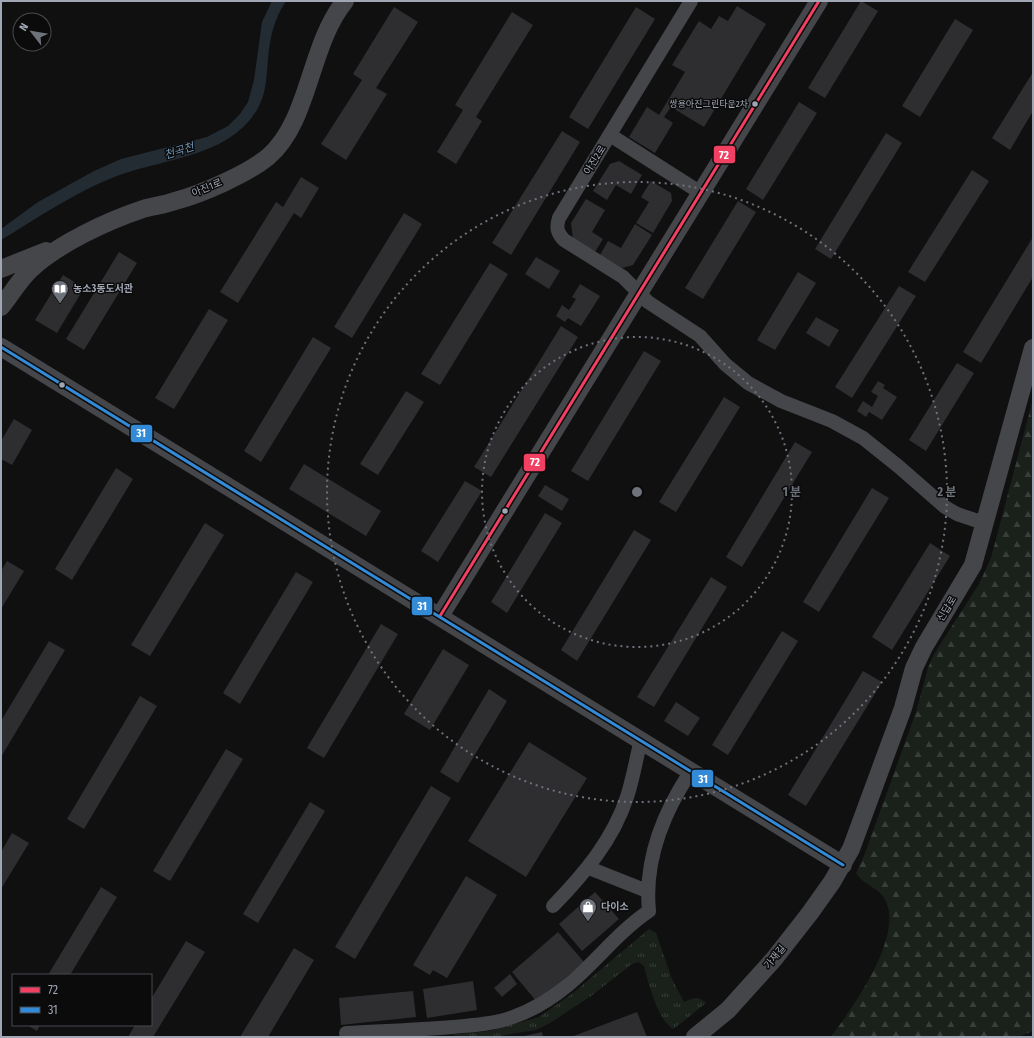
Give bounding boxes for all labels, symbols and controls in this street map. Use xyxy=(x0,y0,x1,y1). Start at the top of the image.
north arrow xyxy=(12,12,52,52)
text: N xyxy=(17,21,31,33)
place label: 쌍용아진그린타운2차 xyxy=(670,99,748,109)
marker: 쌍용아진그린타운2차 xyxy=(750,99,760,109)
water label: 천곡천 xyxy=(163,140,197,162)
street label: 아진2로 xyxy=(581,143,609,177)
line badge: 72 xyxy=(713,145,736,164)
text: 72 xyxy=(719,149,729,162)
street label: 아진1로 xyxy=(190,177,224,199)
library icon: 농소3동도서관 xyxy=(50,279,70,304)
place label: 농소3동도서관 xyxy=(73,283,133,295)
unlabelled marker xyxy=(57,380,67,390)
line badge: 31 xyxy=(130,424,153,443)
text: 31 xyxy=(135,427,146,440)
line badge: 72 xyxy=(523,453,546,472)
text: 72 xyxy=(530,456,540,469)
centre of rings xyxy=(630,485,644,499)
text: 1 분 xyxy=(783,485,801,499)
text: 2 분 xyxy=(936,485,957,499)
unlabelled marker xyxy=(500,506,510,516)
street label: 신답로 xyxy=(935,594,959,624)
line badge: 31 xyxy=(411,596,433,616)
text: 31 xyxy=(416,600,427,613)
line badge: 31 xyxy=(691,769,714,788)
text: 31 xyxy=(697,773,708,786)
shop icon: 다이소 xyxy=(578,897,598,922)
place label: 다이소 xyxy=(601,901,629,913)
street label: 가재길 xyxy=(762,943,788,971)
legend xyxy=(12,974,152,1026)
text: 72 xyxy=(48,983,58,997)
text: 31 xyxy=(48,1003,58,1017)

